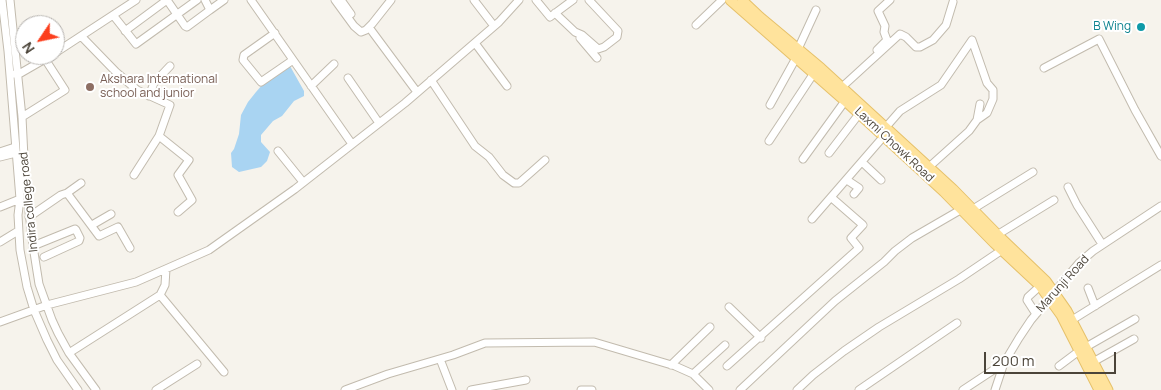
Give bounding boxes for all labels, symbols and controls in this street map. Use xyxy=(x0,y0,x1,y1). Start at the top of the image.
north arrow xyxy=(15,15,65,65)
place label: B Wing xyxy=(1093,20,1131,34)
marker: B Wing xyxy=(1135,21,1147,33)
text: N xyxy=(17,39,39,58)
place label: Akshara International school and junior xyxy=(100,73,218,101)
marker: Akshara International school and junior xyxy=(84,81,96,93)
street label: Laxmi Chowk Road xyxy=(851,105,937,185)
street label: Indira college road xyxy=(17,151,41,253)
street label: Marunji Road xyxy=(1034,252,1092,316)
scale bar xyxy=(986,342,1118,374)
text: 200 m xyxy=(992,350,1035,371)

